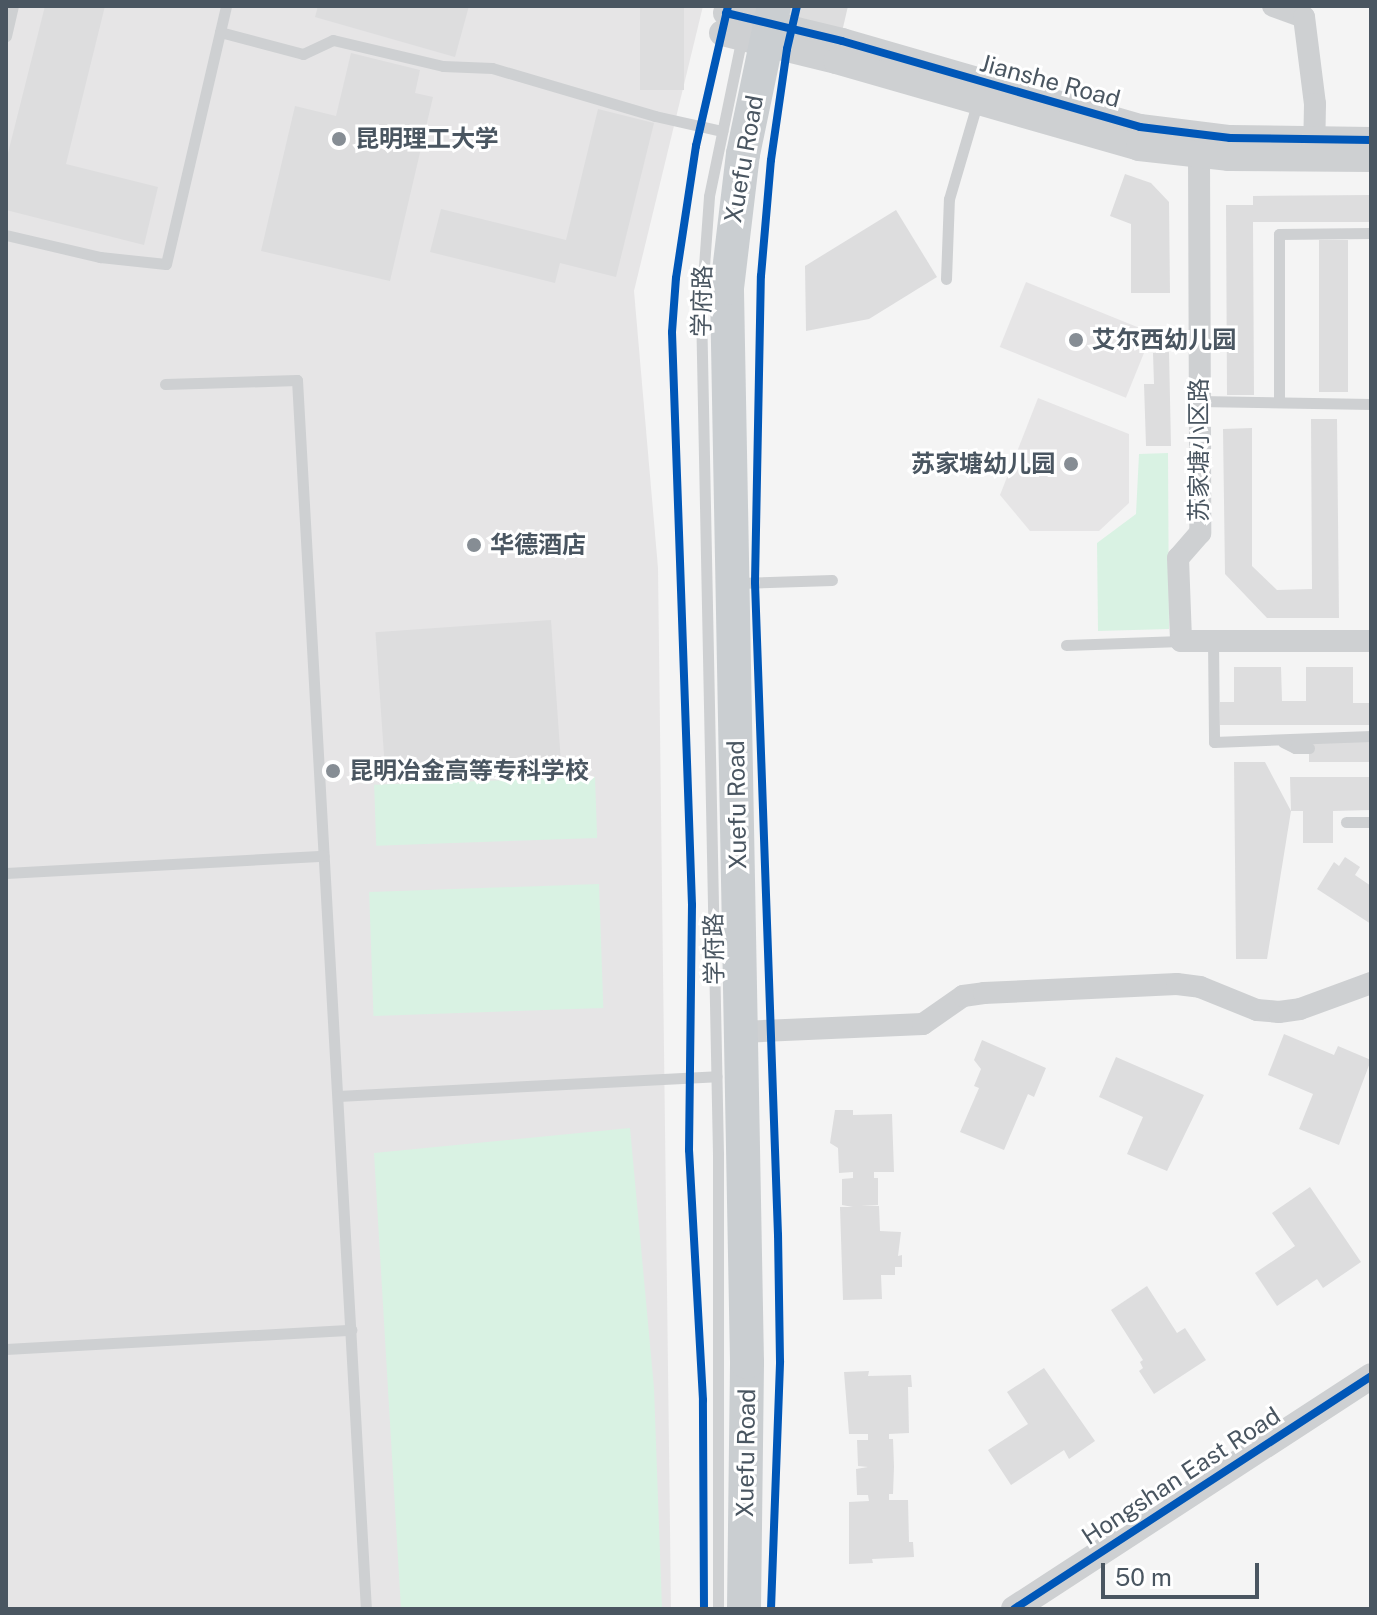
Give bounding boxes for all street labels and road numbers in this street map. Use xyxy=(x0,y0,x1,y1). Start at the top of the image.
street label: Jianshe Road xyxy=(976,48,1124,114)
street label: Xuefu Road xyxy=(719,93,769,225)
street label: 学府路 xyxy=(687,265,717,337)
street label: 苏家塘小区路 xyxy=(1185,378,1213,522)
street label: Xuefu Road xyxy=(721,740,753,870)
street label: 学府路 xyxy=(699,913,729,985)
street label: Xuefu Road xyxy=(730,1388,762,1518)
street label: Hongshan East Road xyxy=(1076,1401,1286,1551)

